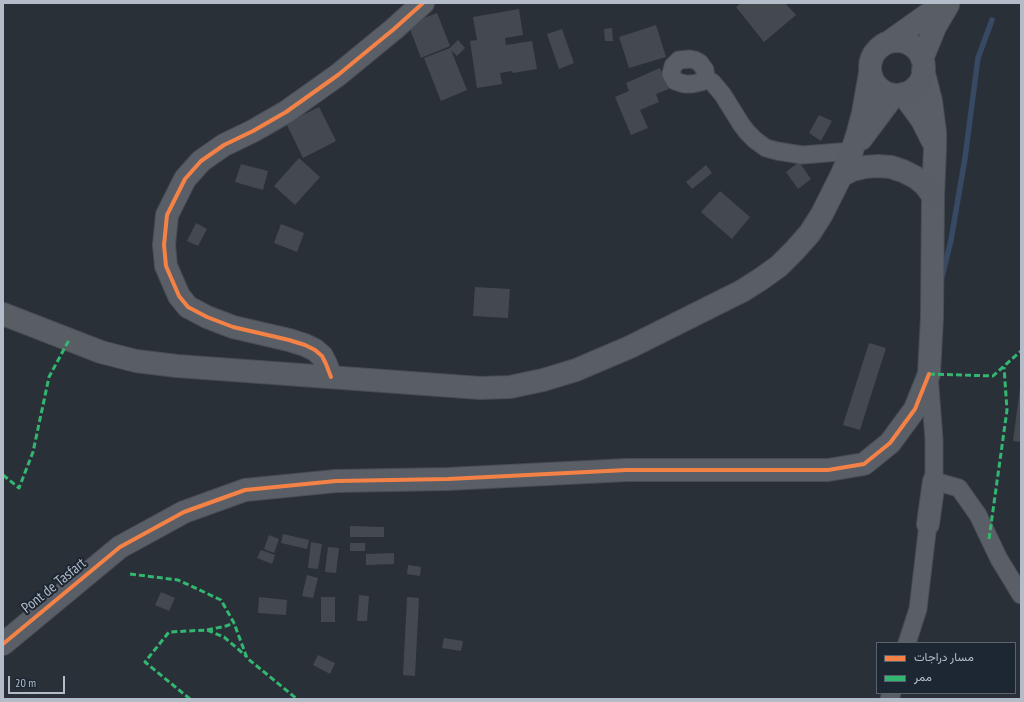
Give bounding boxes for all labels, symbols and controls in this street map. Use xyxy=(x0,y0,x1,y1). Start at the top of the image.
street label: Pont de Tasfart xyxy=(18,555,90,617)
legend xyxy=(876,642,1016,694)
text: مسار دراجات xyxy=(914,649,974,664)
scale bar xyxy=(10,668,67,694)
text: ممر xyxy=(914,669,932,684)
text: 20 m xyxy=(15,675,36,690)

